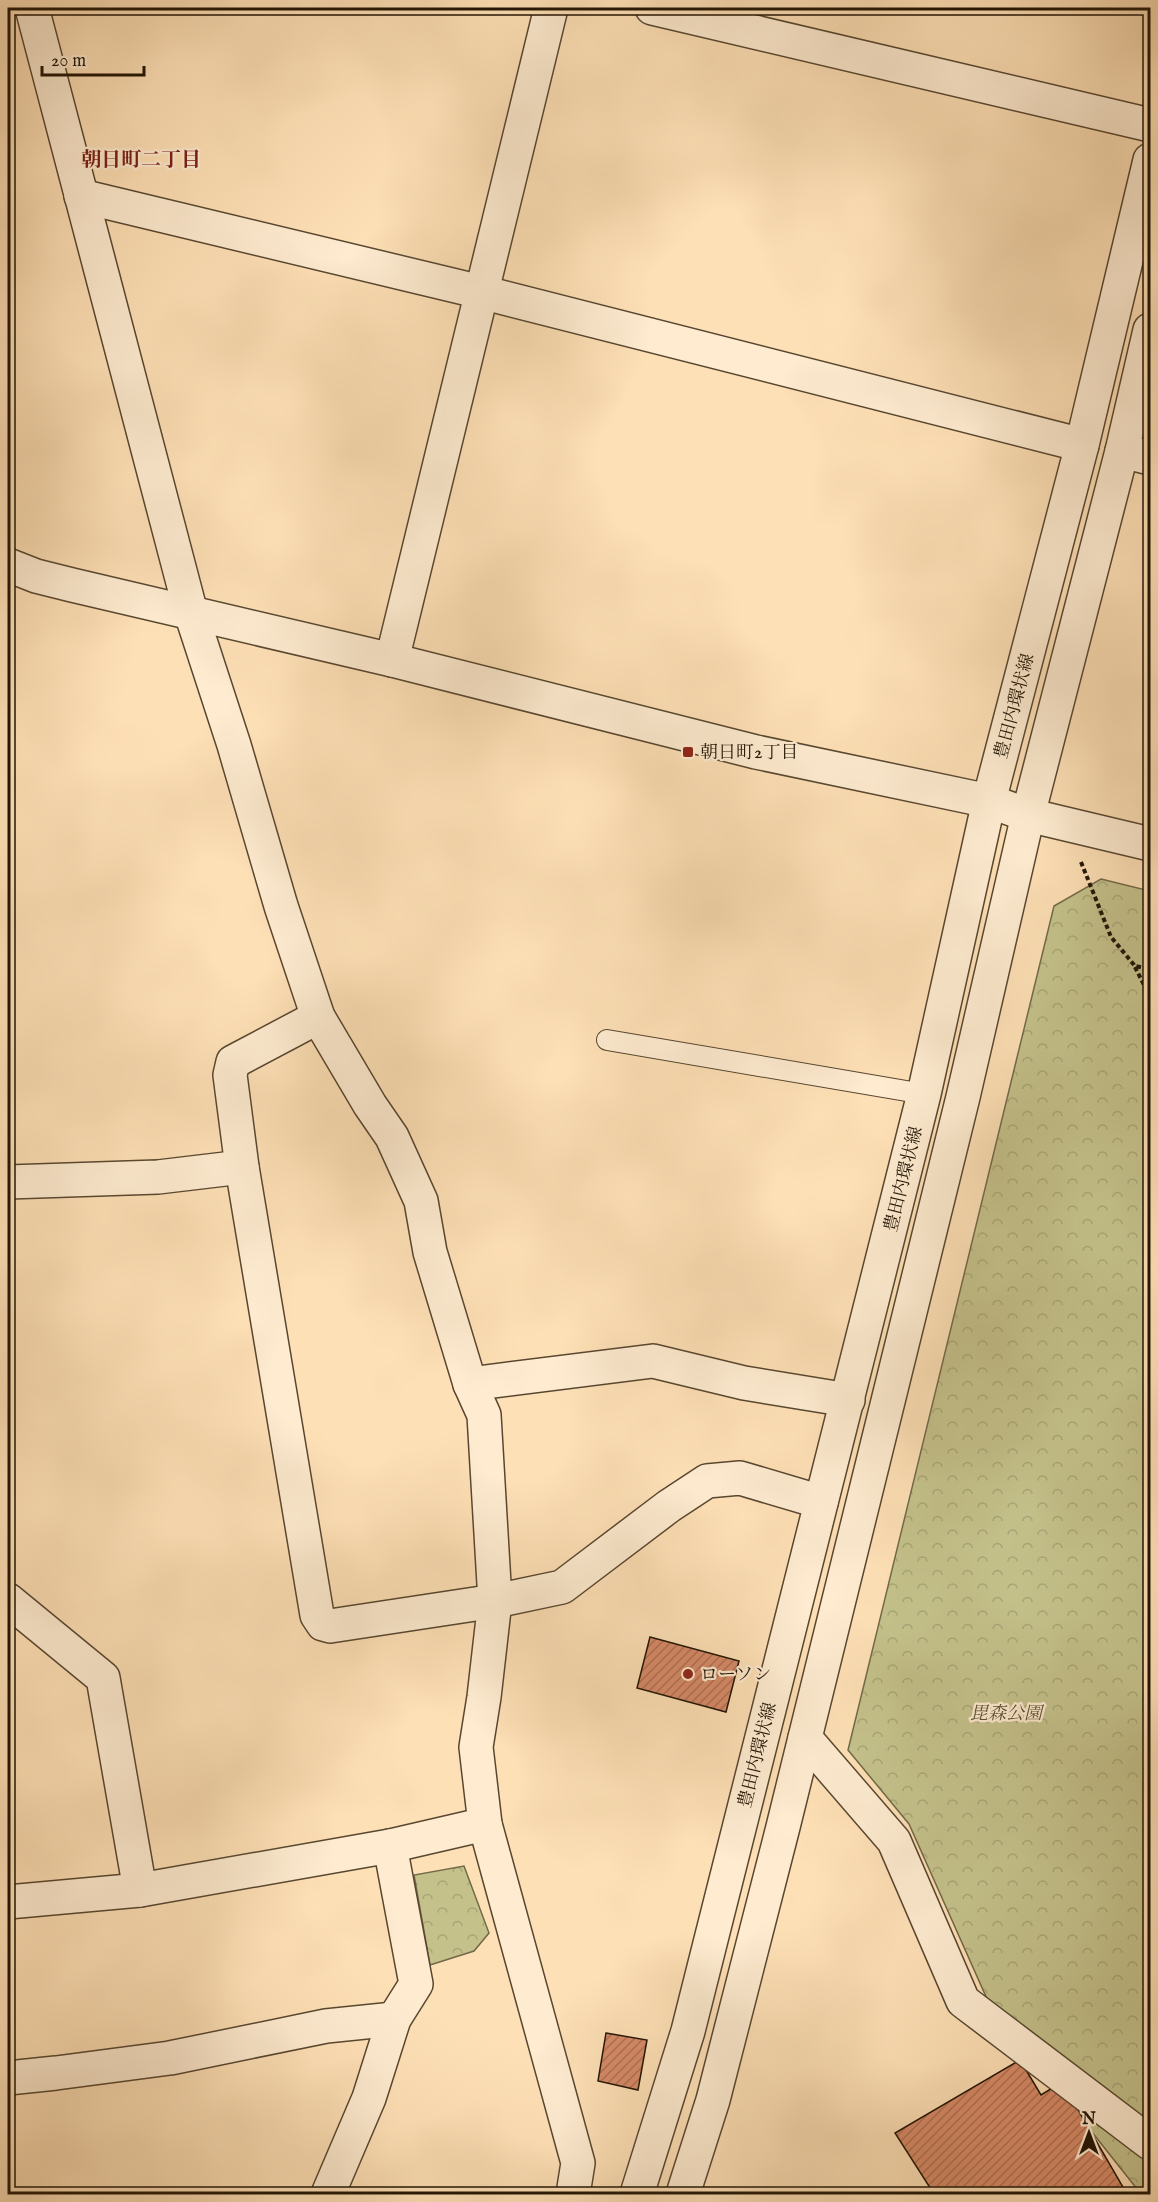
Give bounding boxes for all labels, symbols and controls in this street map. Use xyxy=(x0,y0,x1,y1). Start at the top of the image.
scale bar xyxy=(42,39,144,77)
text: 20 m xyxy=(51,50,86,73)
district label: 朝日町二丁目 xyxy=(81,148,201,173)
street label: 豊田内環状線 xyxy=(990,651,1041,762)
place label: 朝日町2丁目 xyxy=(700,742,798,765)
marker: 朝日町2丁目 xyxy=(681,745,695,759)
street label: 豊田内環状線 xyxy=(880,1124,929,1235)
place label: ローソン xyxy=(700,1664,771,1687)
marker: ローソン xyxy=(681,1667,695,1681)
street label: 豊田内環状線 xyxy=(734,1700,783,1811)
park label: 毘森公園 xyxy=(970,1703,1045,1726)
north arrow xyxy=(1059,2103,1119,2163)
text: N xyxy=(1081,2110,1096,2130)

